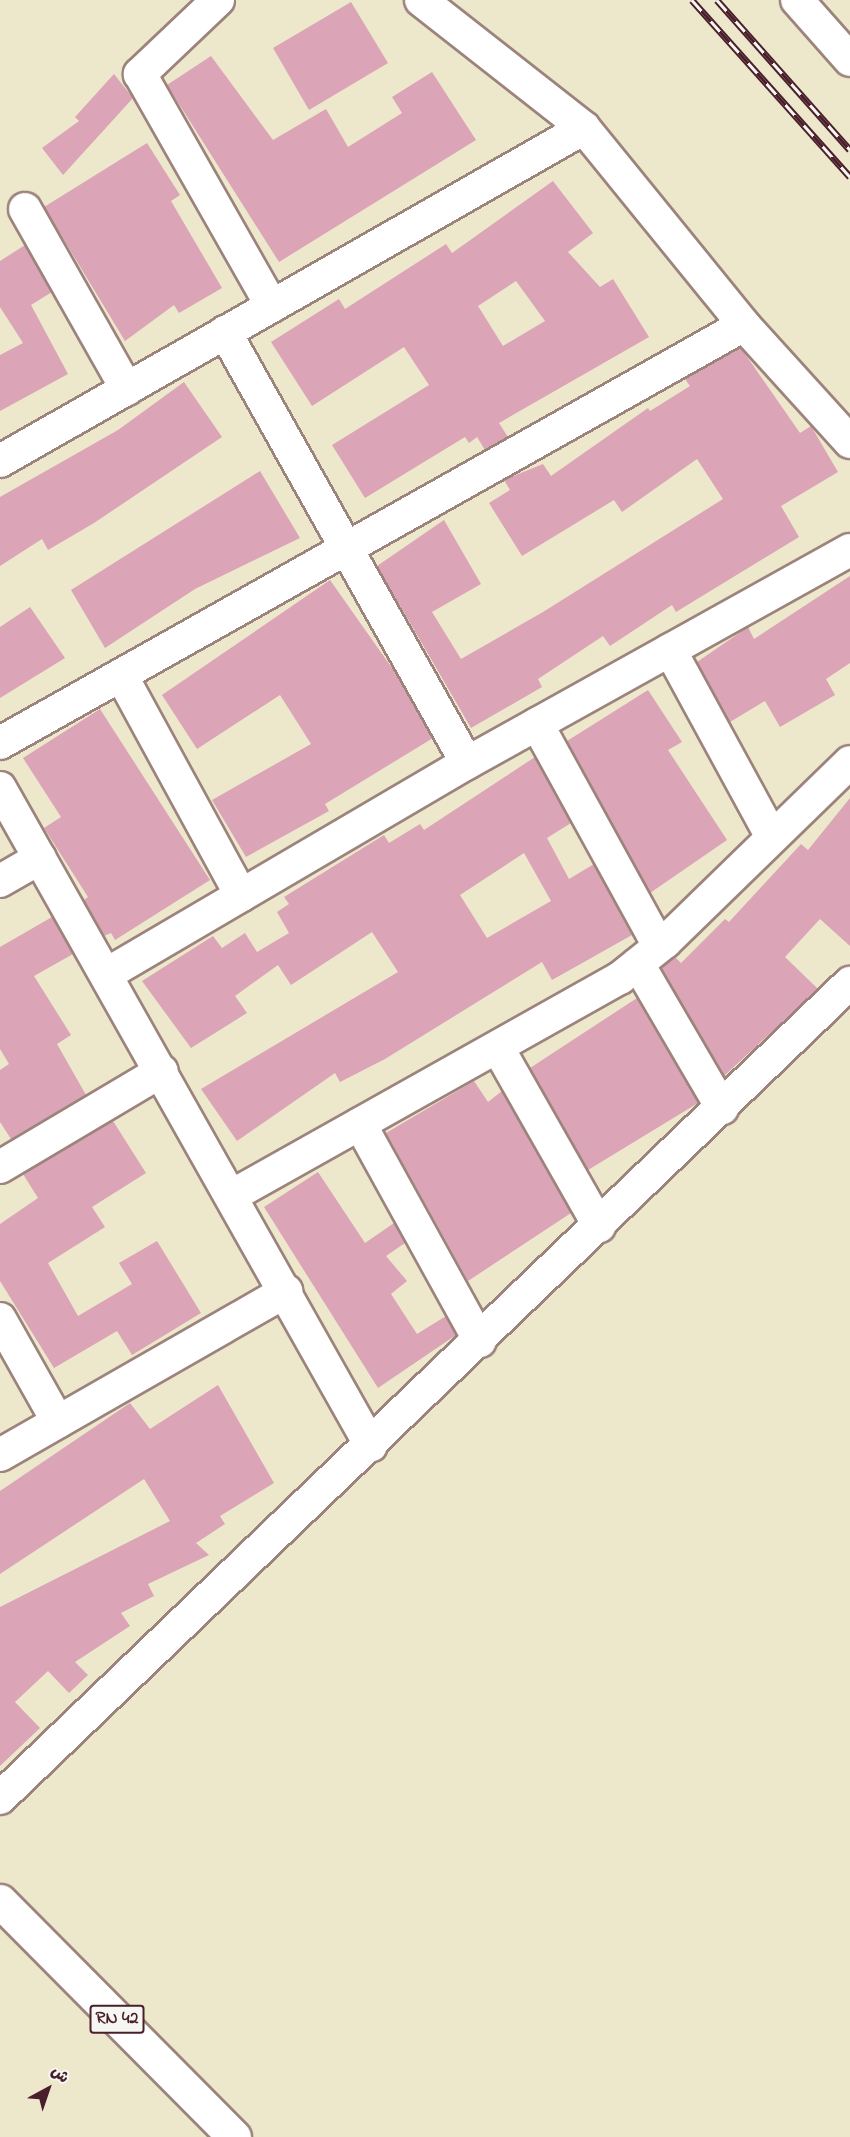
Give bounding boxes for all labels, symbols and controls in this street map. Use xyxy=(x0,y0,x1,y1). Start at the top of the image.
road number: RN 42 xyxy=(88,2004,146,2034)
north arrow xyxy=(18,2059,78,2119)
text: ش xyxy=(45,2060,74,2090)

